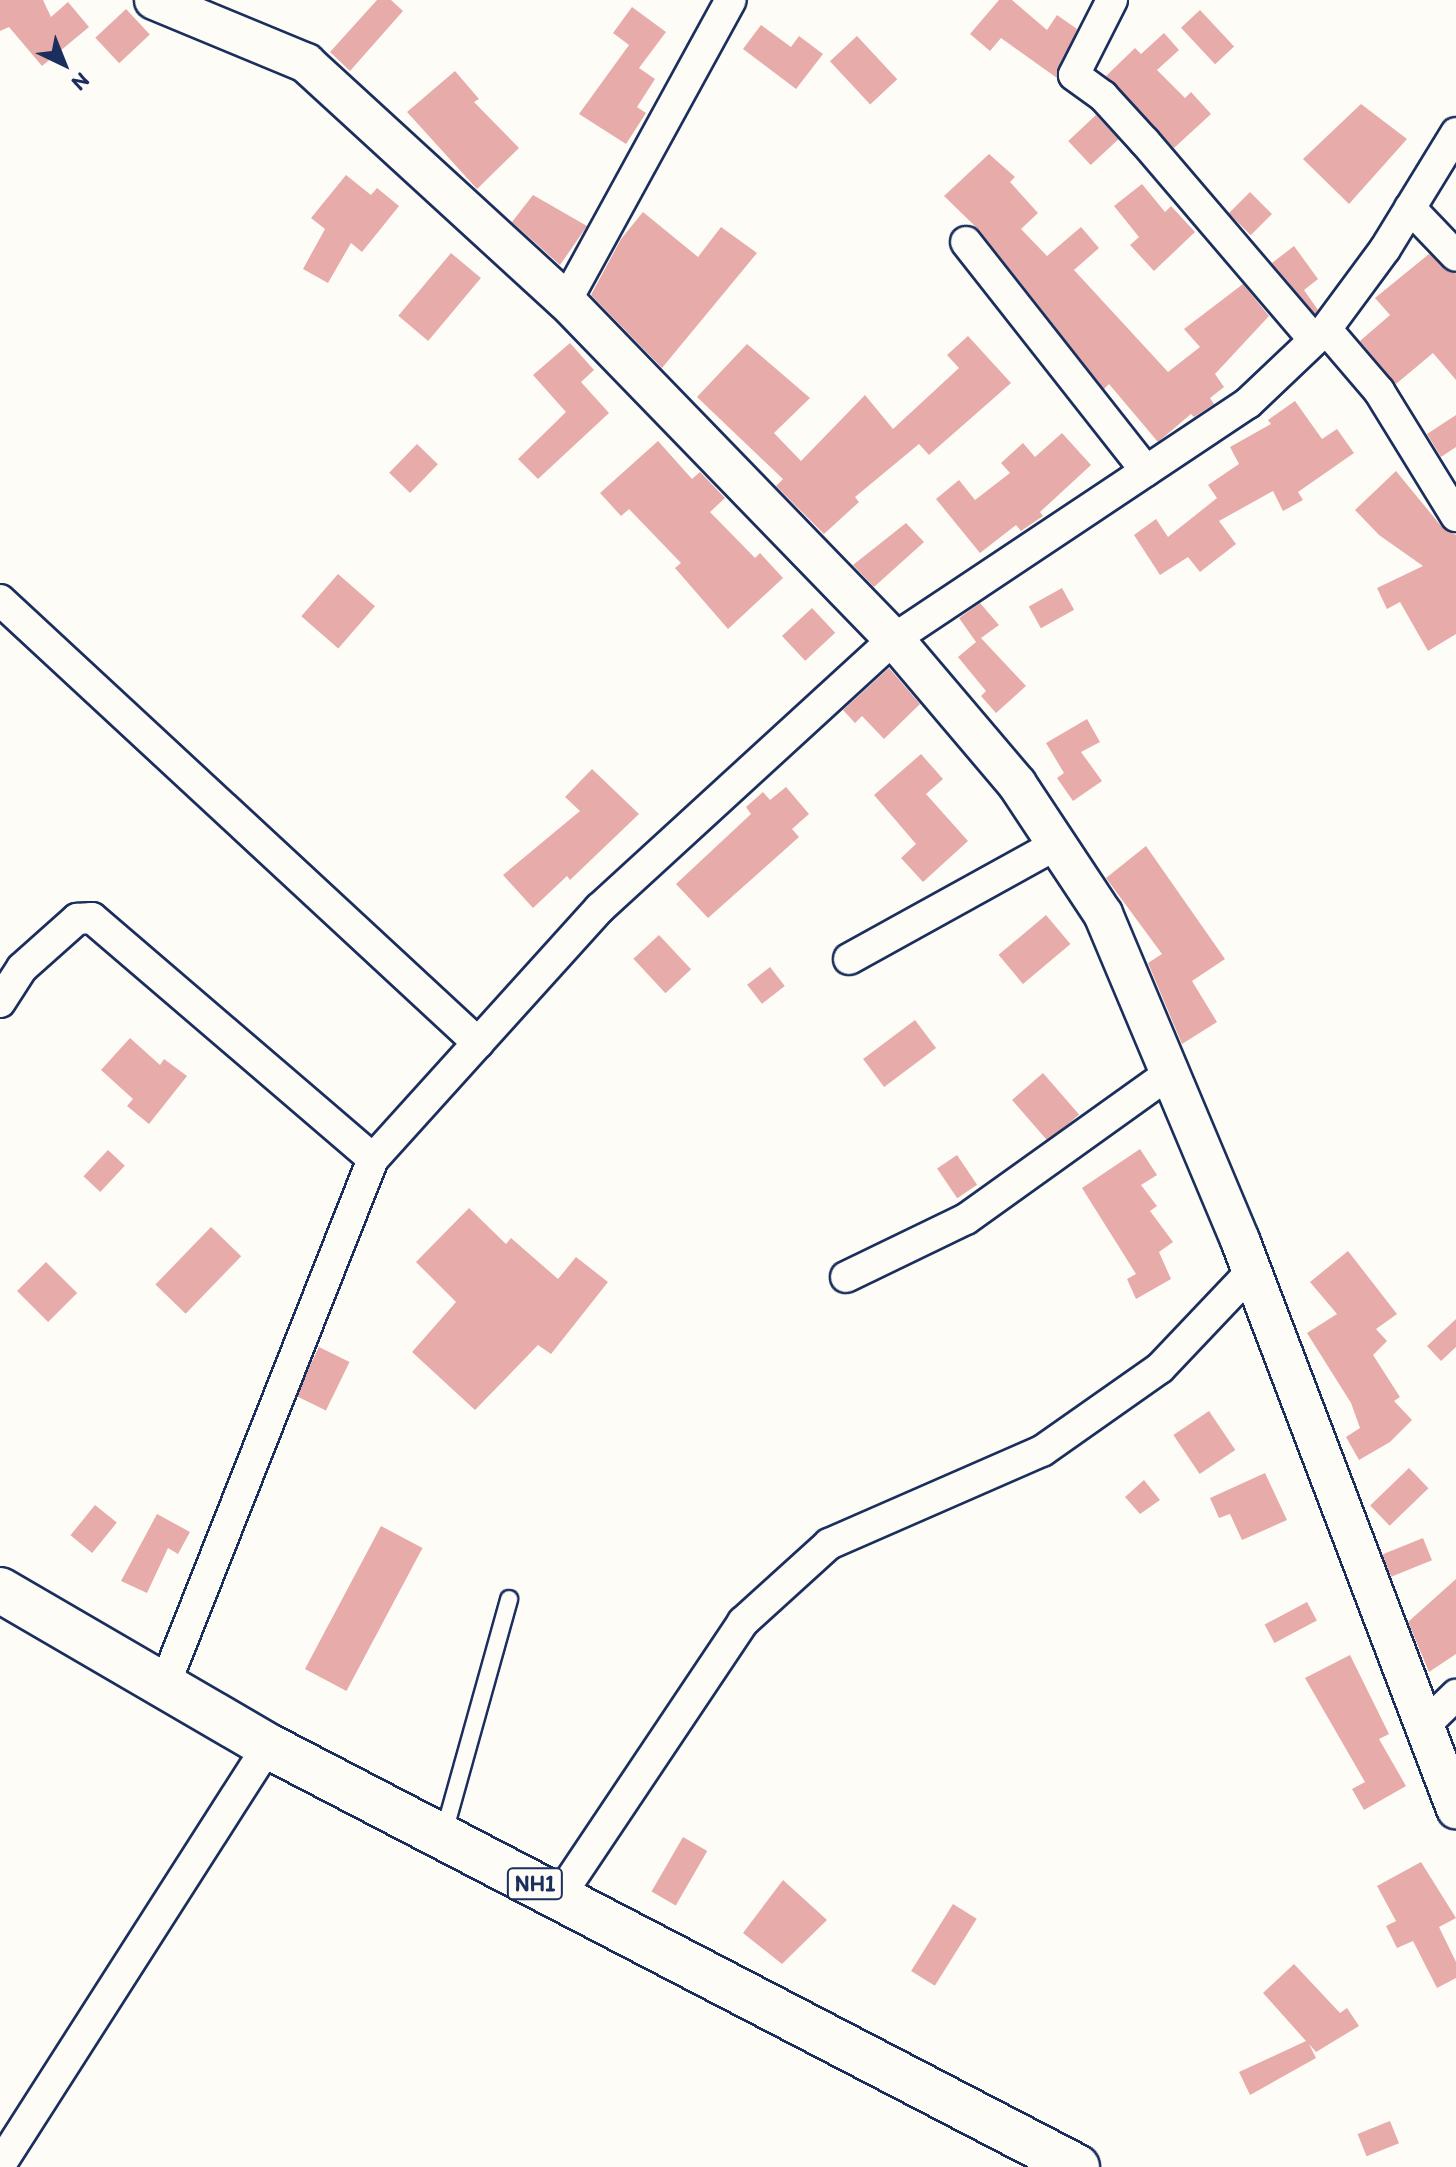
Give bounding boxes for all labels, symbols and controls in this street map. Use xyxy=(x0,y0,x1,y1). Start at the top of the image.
north arrow xyxy=(24,24,104,104)
text: N xyxy=(66,67,95,97)
road number: NH1 xyxy=(505,1866,565,1902)

